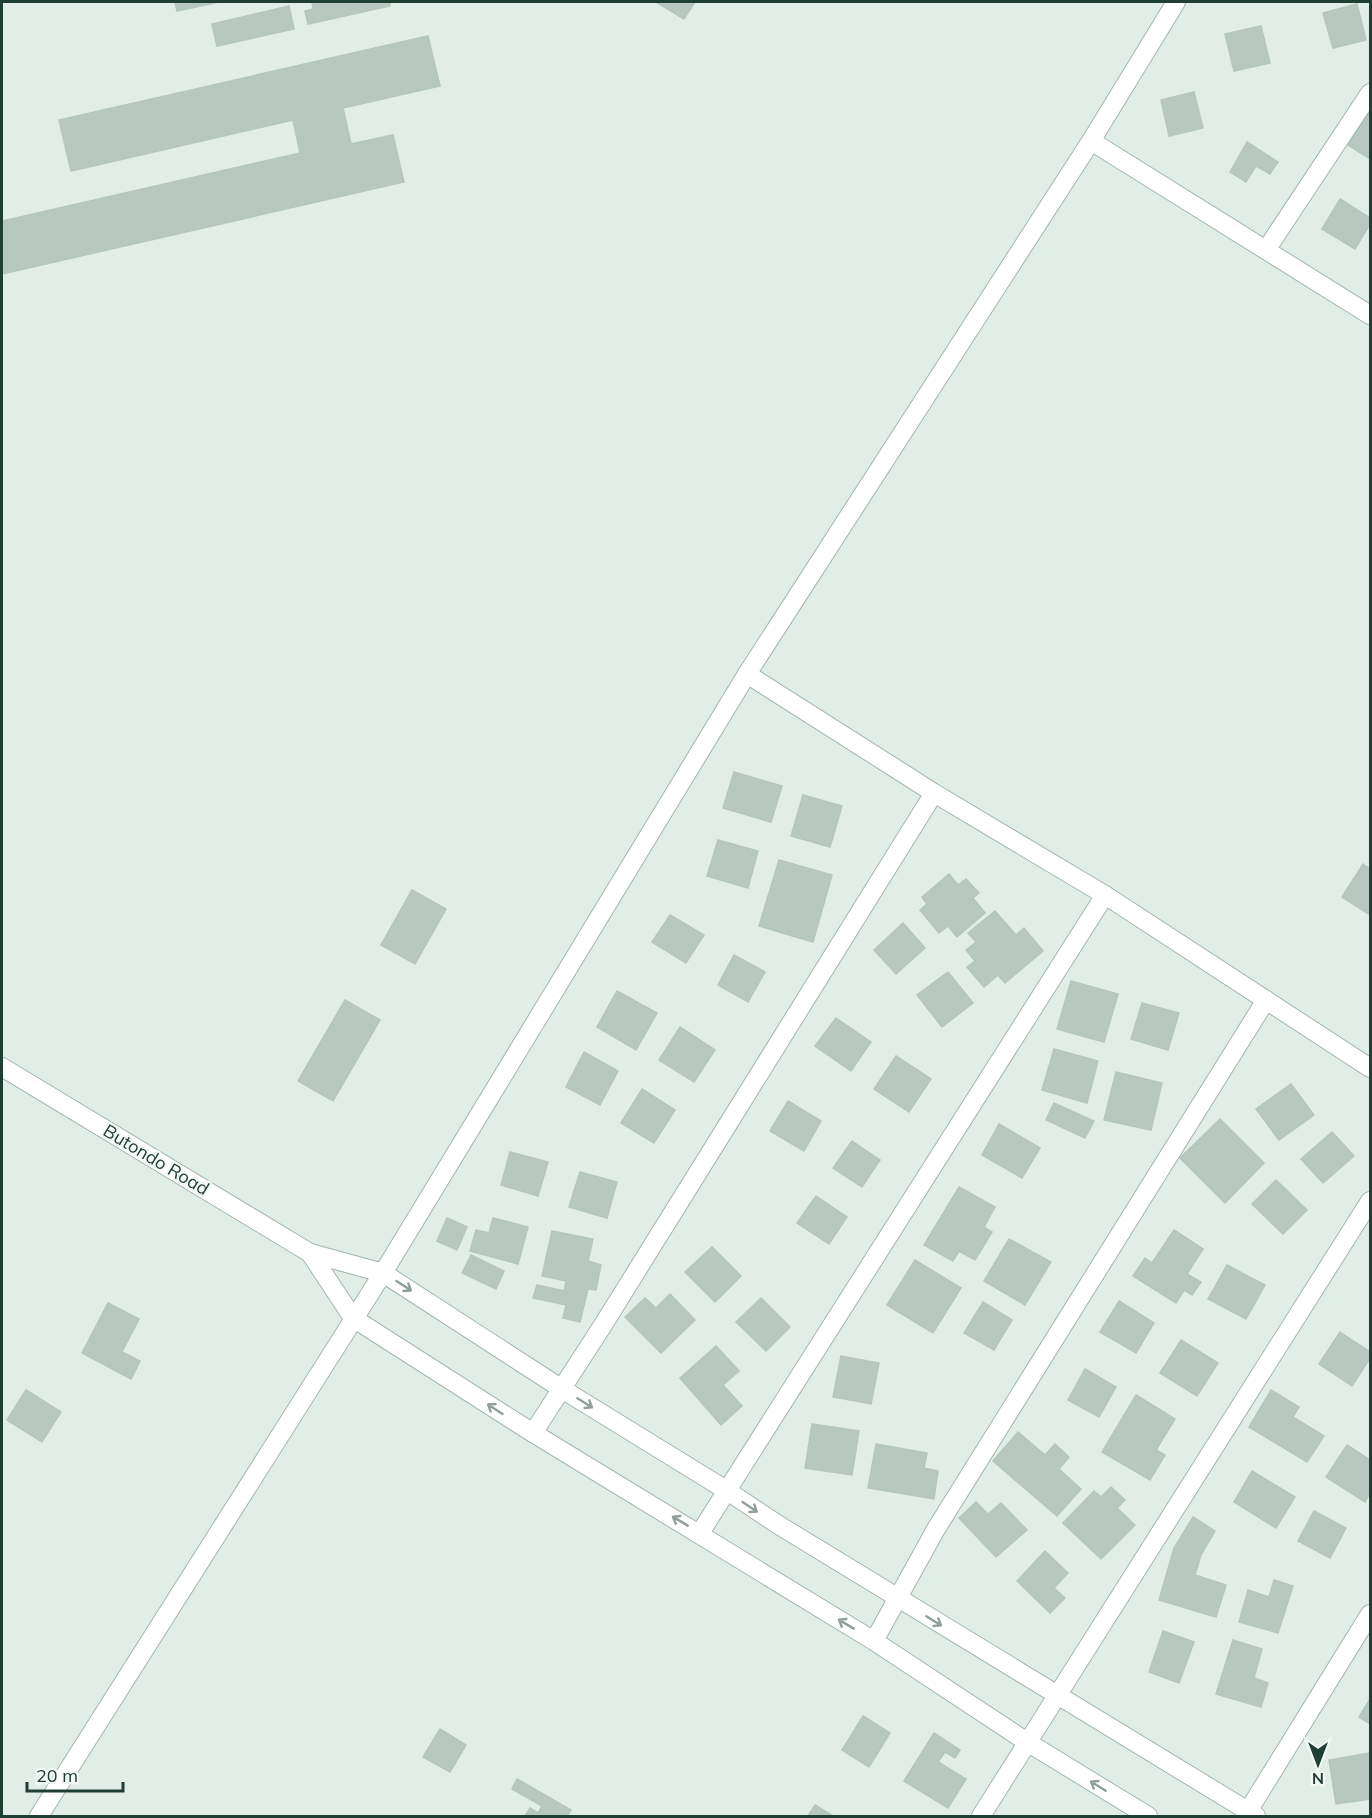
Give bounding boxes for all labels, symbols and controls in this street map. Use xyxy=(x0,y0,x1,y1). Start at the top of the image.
street label: Butondo Road xyxy=(99,1119,213,1200)
one-way arrow xyxy=(395,1280,411,1292)
one-way arrow xyxy=(576,1398,593,1410)
one-way arrow xyxy=(487,1403,504,1415)
one-way arrow xyxy=(742,1500,759,1513)
one-way arrow xyxy=(672,1515,689,1527)
one-way arrow xyxy=(925,1615,942,1627)
one-way arrow xyxy=(838,1617,855,1629)
north arrow xyxy=(1288,1734,1348,1794)
scale bar xyxy=(27,1755,123,1793)
text: 20 m xyxy=(36,1764,78,1787)
text: N xyxy=(1312,1769,1324,1789)
one-way arrow xyxy=(1090,1779,1107,1791)

